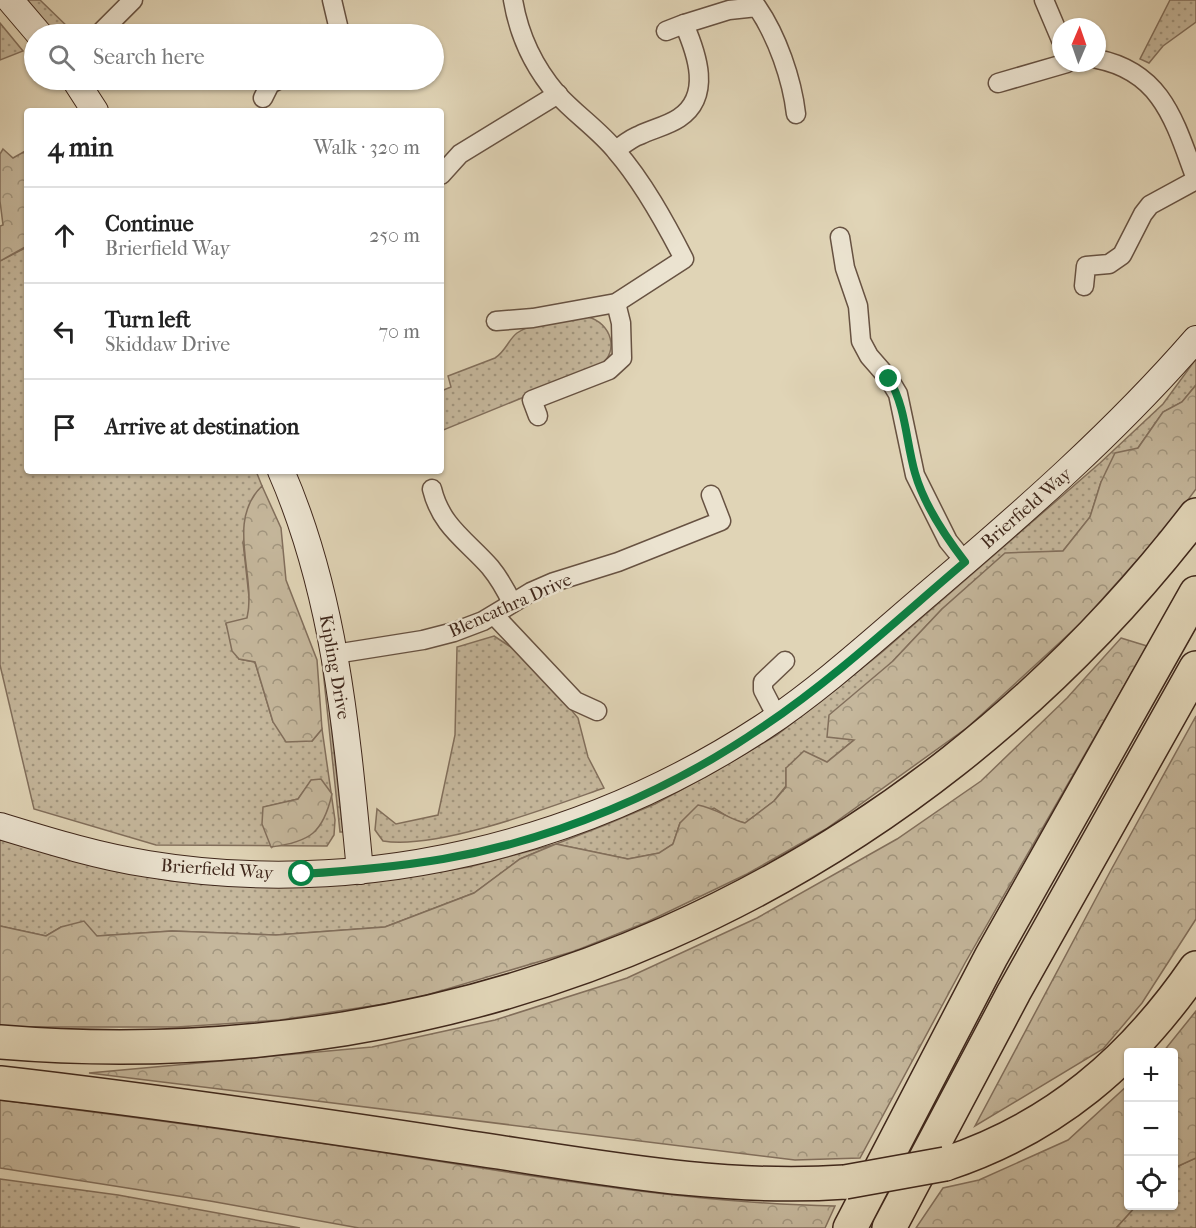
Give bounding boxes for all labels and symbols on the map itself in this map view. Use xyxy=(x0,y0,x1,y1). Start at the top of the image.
north arrow xyxy=(1052,18,1106,72)
route end xyxy=(875,365,901,391)
street label: Brierfield Way xyxy=(977,463,1077,553)
street label: Blencathra Drive xyxy=(445,569,575,642)
street label: Kipling Drive xyxy=(315,613,354,721)
street label: Brierfield Way xyxy=(160,855,275,884)
route start xyxy=(288,860,314,886)

